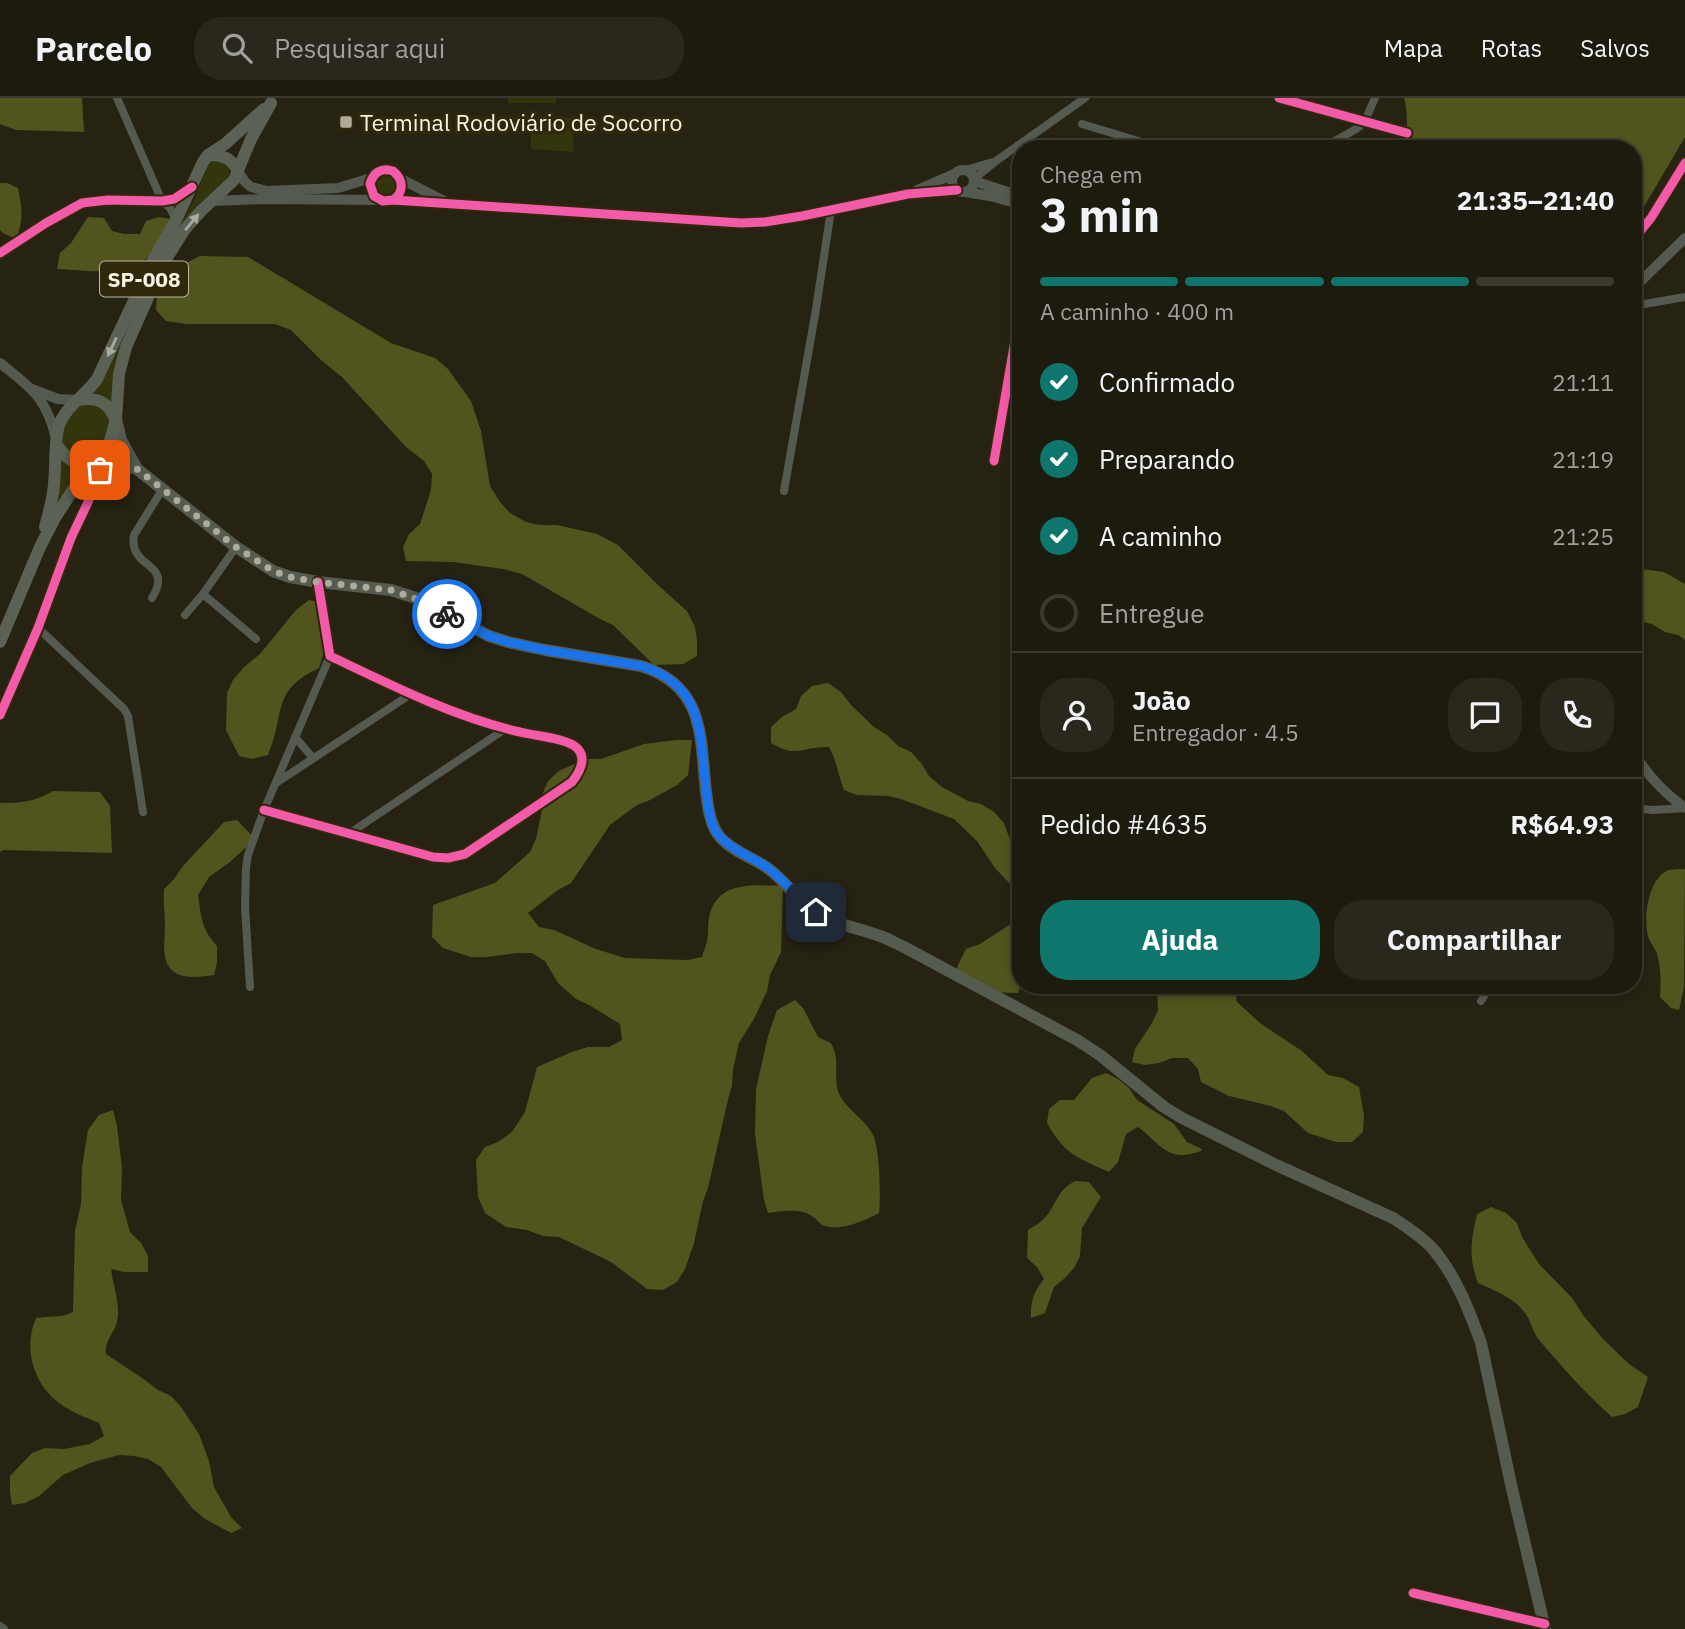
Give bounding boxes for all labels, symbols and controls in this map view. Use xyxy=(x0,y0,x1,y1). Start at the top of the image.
search box xyxy=(194,17,684,80)
text: Parcelo xyxy=(35,27,152,70)
icon: search xyxy=(218,29,256,67)
text: Pesquisar aqui xyxy=(274,31,445,65)
text: Mapa xyxy=(1384,32,1443,64)
text: Rotas xyxy=(1481,32,1542,64)
text: Salvos xyxy=(1580,32,1650,64)
place label: Terminal Rodoviário de Socorro xyxy=(360,107,682,137)
marker: Terminal Rodoviário de Socorro xyxy=(338,114,354,130)
text: Chega em xyxy=(1040,159,1142,189)
text: 21:35–21:40 xyxy=(1457,183,1614,217)
text: 3 min xyxy=(1040,185,1160,245)
one-way arrow xyxy=(184,213,199,231)
road number: SP-008 xyxy=(100,262,188,296)
text: A caminho · 400 m xyxy=(1040,296,1234,326)
one-way arrow xyxy=(106,337,118,357)
icon: check xyxy=(1040,363,1078,401)
text: Confirmado xyxy=(1099,365,1235,399)
text: 21:11 xyxy=(1552,367,1614,397)
pin xyxy=(70,440,130,500)
icon: check xyxy=(1040,440,1078,478)
text: Preparando xyxy=(1099,442,1235,476)
text: 21:19 xyxy=(1552,444,1614,474)
icon: bag xyxy=(81,451,119,489)
icon: check xyxy=(1040,517,1078,555)
text: A caminho xyxy=(1099,519,1222,553)
text: 21:25 xyxy=(1552,521,1614,551)
courier xyxy=(412,579,482,649)
icon: bike xyxy=(428,595,466,633)
text: Entregue xyxy=(1099,596,1204,630)
button: person xyxy=(1040,678,1114,752)
button: chat xyxy=(1448,678,1522,752)
button: phone xyxy=(1540,678,1614,752)
text: João xyxy=(1132,683,1191,717)
text: Entregador · 4.5 xyxy=(1132,717,1299,747)
text: Pedido #4635 xyxy=(1040,807,1208,841)
text: R$64.93 xyxy=(1510,807,1614,841)
pin xyxy=(786,882,846,942)
icon: home xyxy=(797,893,835,931)
button: Ajuda xyxy=(1040,900,1320,980)
button: Compartilhar xyxy=(1334,900,1614,980)

